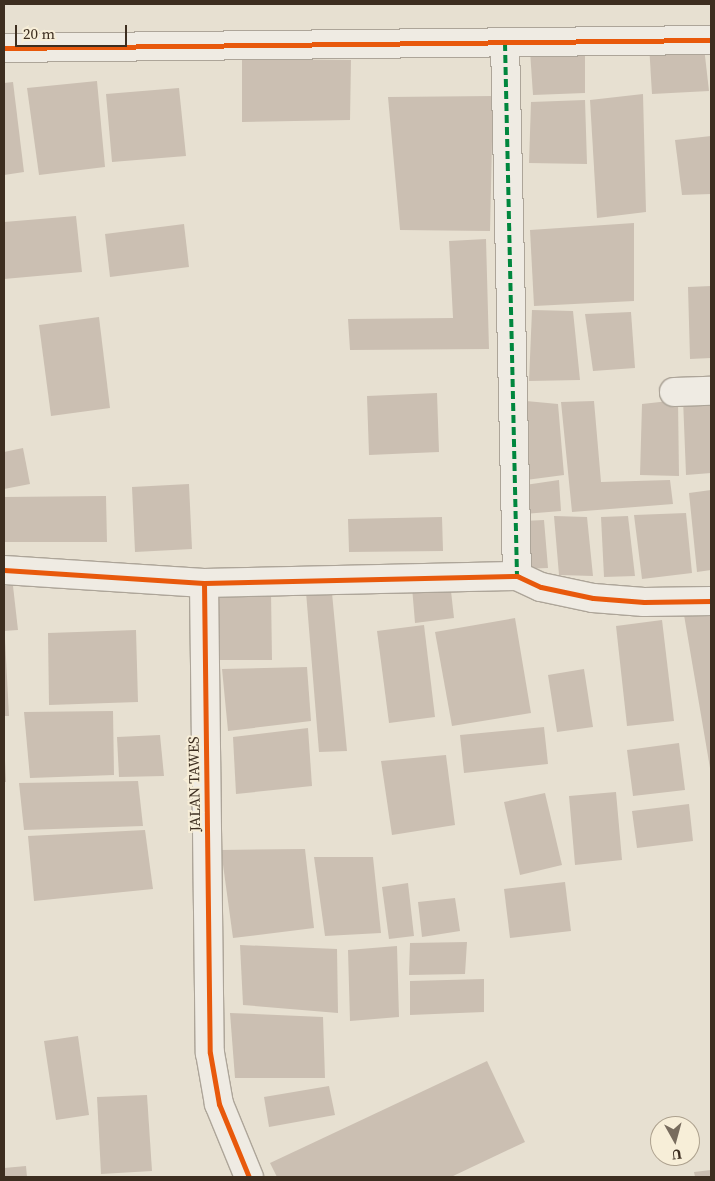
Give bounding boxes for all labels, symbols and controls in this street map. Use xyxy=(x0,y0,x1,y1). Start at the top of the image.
scale bar xyxy=(18,15,130,47)
text: 20 m xyxy=(23,23,55,44)
street label: JALAN TAWES xyxy=(184,736,204,832)
north arrow xyxy=(650,1116,700,1166)
text: U xyxy=(670,1144,683,1165)

